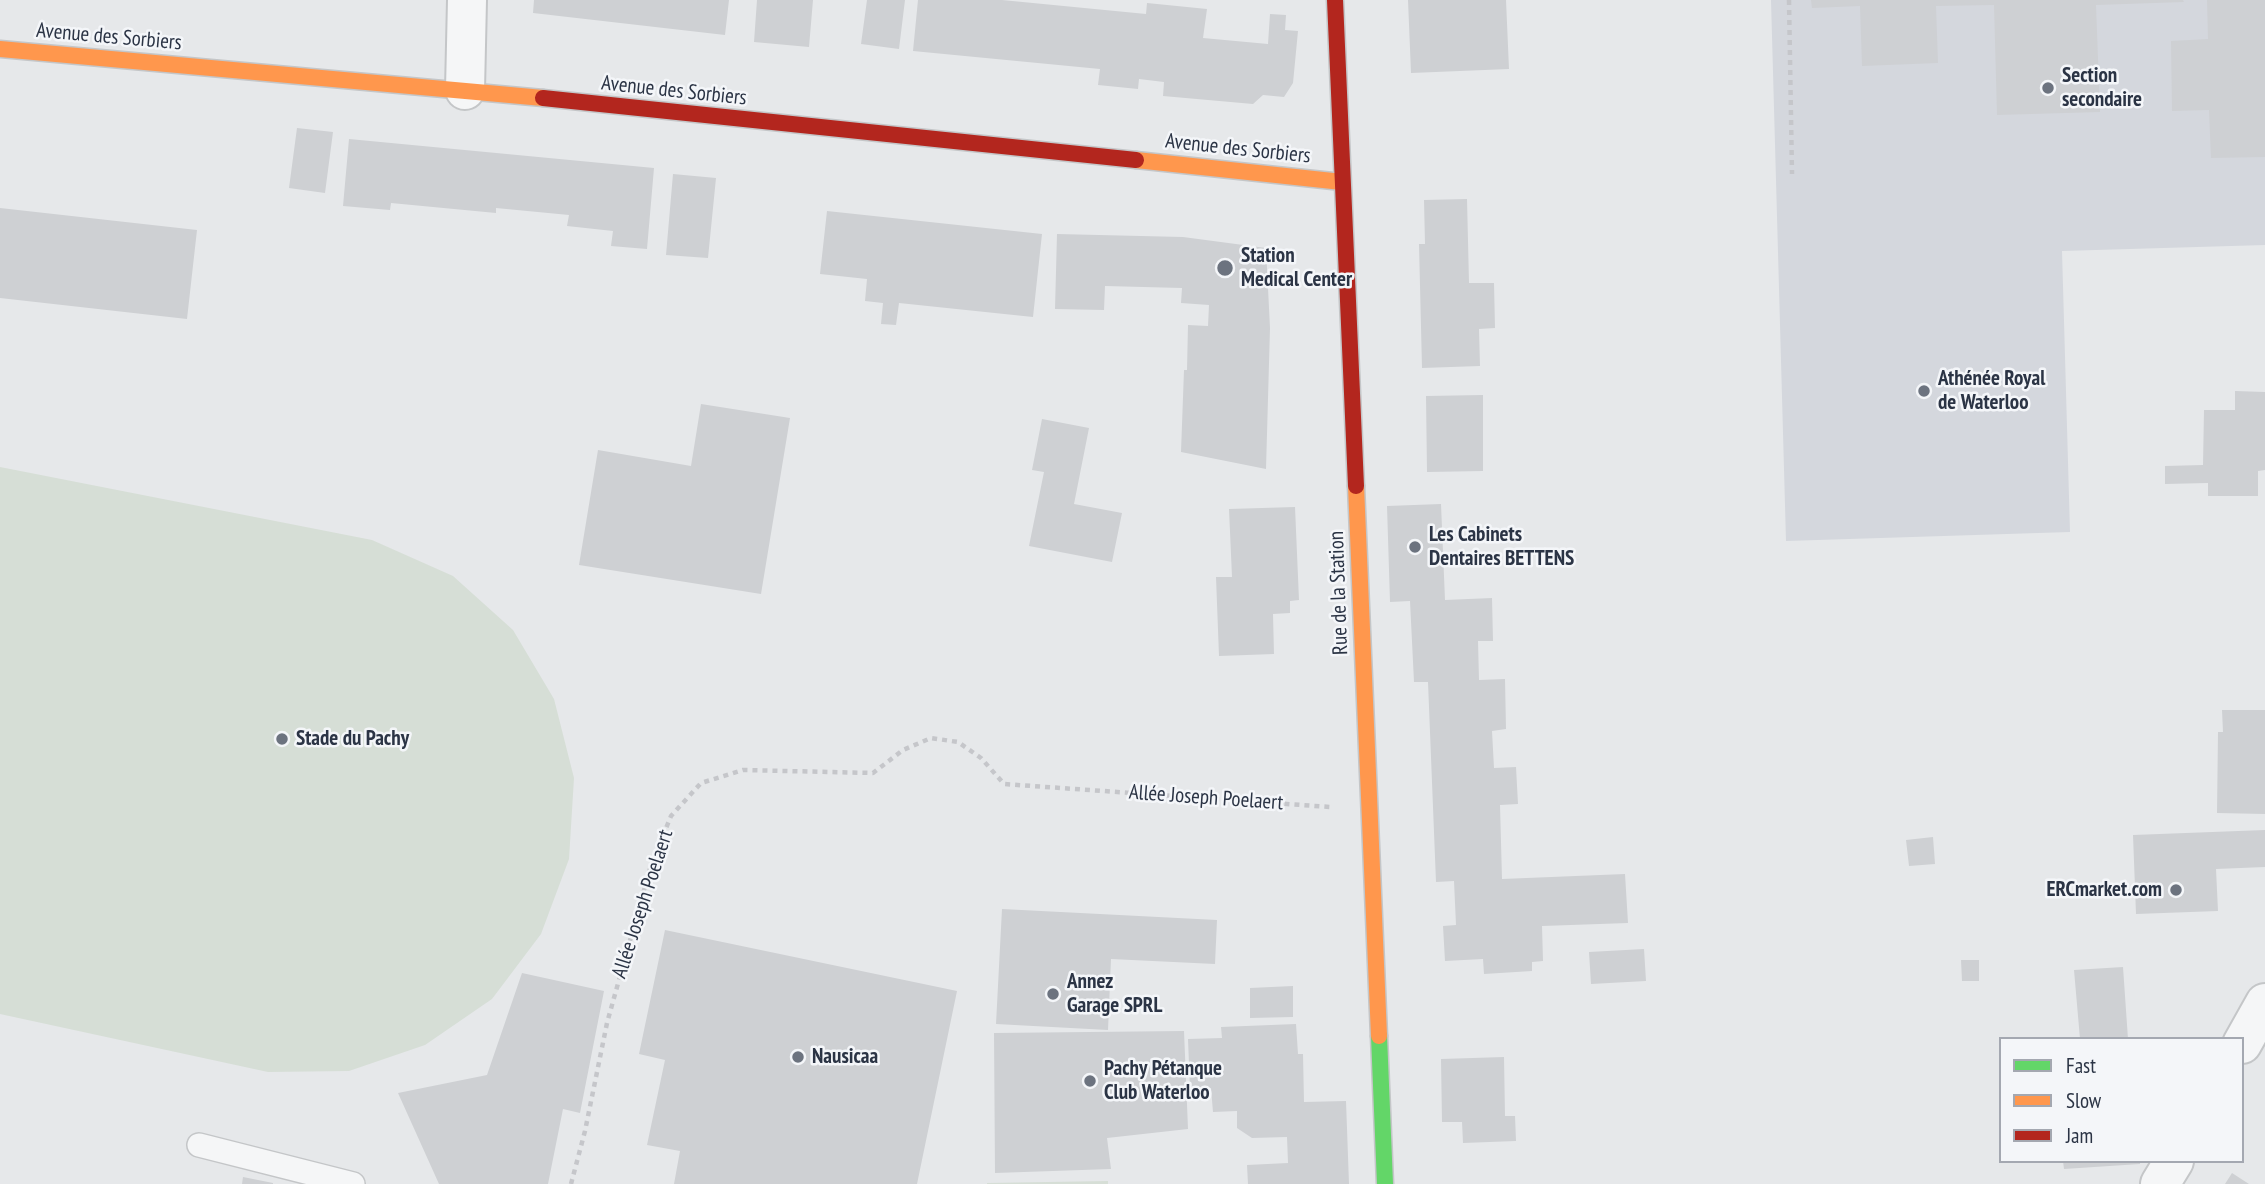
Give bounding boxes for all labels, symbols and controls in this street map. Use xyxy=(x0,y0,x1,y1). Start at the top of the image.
street label: Avenue des Sorbiers xyxy=(35,18,183,56)
place label: Section secondaire xyxy=(2062,63,2142,113)
street label: Avenue des Sorbiers xyxy=(600,71,748,111)
marker: Section secondaire xyxy=(2040,80,2056,96)
street label: Avenue des Sorbiers xyxy=(1164,129,1312,169)
place label: Station Medical Center xyxy=(1241,243,1352,293)
marker: Station Medical Center xyxy=(1215,258,1235,278)
place label: Athénée Royal de Waterloo xyxy=(1938,366,2045,416)
marker: Athénée Royal de Waterloo xyxy=(1916,383,1932,399)
place label: Les Cabinets Dentaires BETTENS xyxy=(1429,522,1574,572)
street label: Rue de la Station xyxy=(1324,531,1354,655)
marker: Les Cabinets Dentaires BETTENS xyxy=(1407,539,1423,555)
place label: Stade du Pachy xyxy=(296,726,409,752)
marker: Stade du Pachy xyxy=(274,731,290,747)
street label: Allée Joseph Poelaert xyxy=(1128,780,1284,816)
street label: Allée Joseph Poelaert xyxy=(607,827,679,981)
place label: ERCmarket.com xyxy=(2046,877,2162,903)
marker: ERCmarket.com xyxy=(2168,882,2184,898)
place label: Annez Garage SPRL xyxy=(1067,969,1162,1019)
marker: Annez Garage SPRL xyxy=(1045,986,1061,1002)
legend xyxy=(1999,1037,2244,1163)
place label: Nausicaa xyxy=(812,1044,878,1070)
marker: Nausicaa xyxy=(790,1049,806,1065)
text: Fast xyxy=(2066,1052,2096,1079)
place label: Pachy Pétanque Club Waterloo xyxy=(1104,1056,1222,1106)
marker: Pachy Pétanque Club Waterloo xyxy=(1082,1073,1098,1089)
text: Slow xyxy=(2066,1087,2101,1114)
text: Jam xyxy=(2066,1122,2093,1149)

